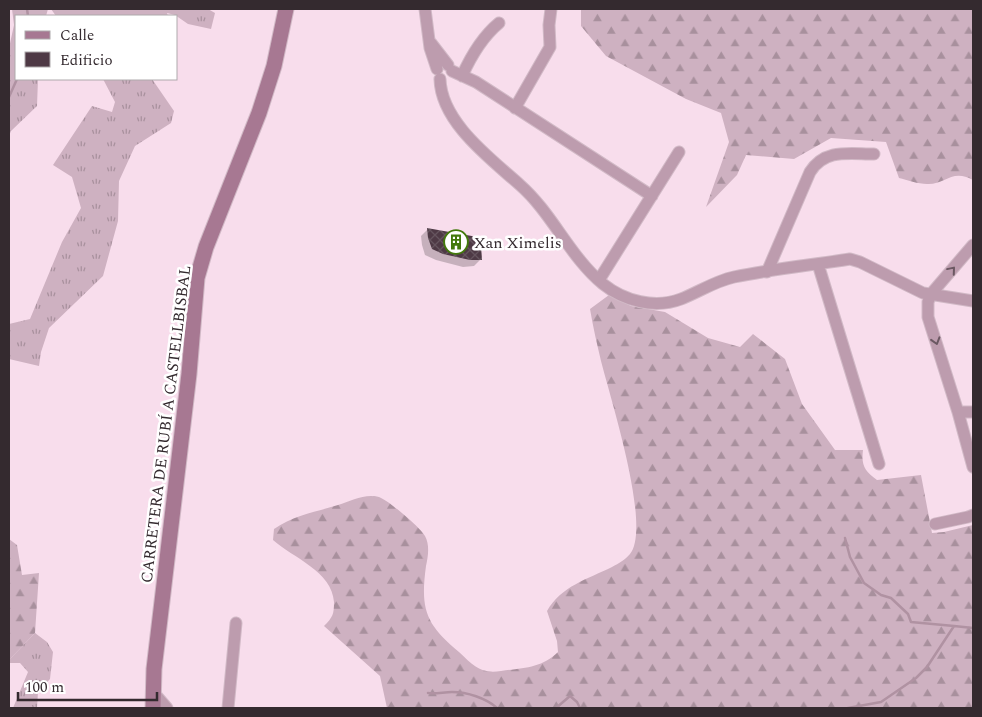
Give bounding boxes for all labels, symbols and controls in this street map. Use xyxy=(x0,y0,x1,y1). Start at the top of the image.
legend xyxy=(15,15,178,80)
text: Calle xyxy=(60,24,94,47)
text: Edificio xyxy=(60,49,113,72)
building icon: Xan Ximelis xyxy=(443,229,469,255)
place label: Xan Ximelis xyxy=(474,231,562,255)
street label: CARRETERA DE RUBÍ A CASTELLBISBAL xyxy=(135,264,197,584)
one-way arrow xyxy=(946,266,955,275)
one-way arrow xyxy=(930,337,940,345)
scale bar xyxy=(18,670,156,702)
text: 100 m xyxy=(25,676,64,699)

